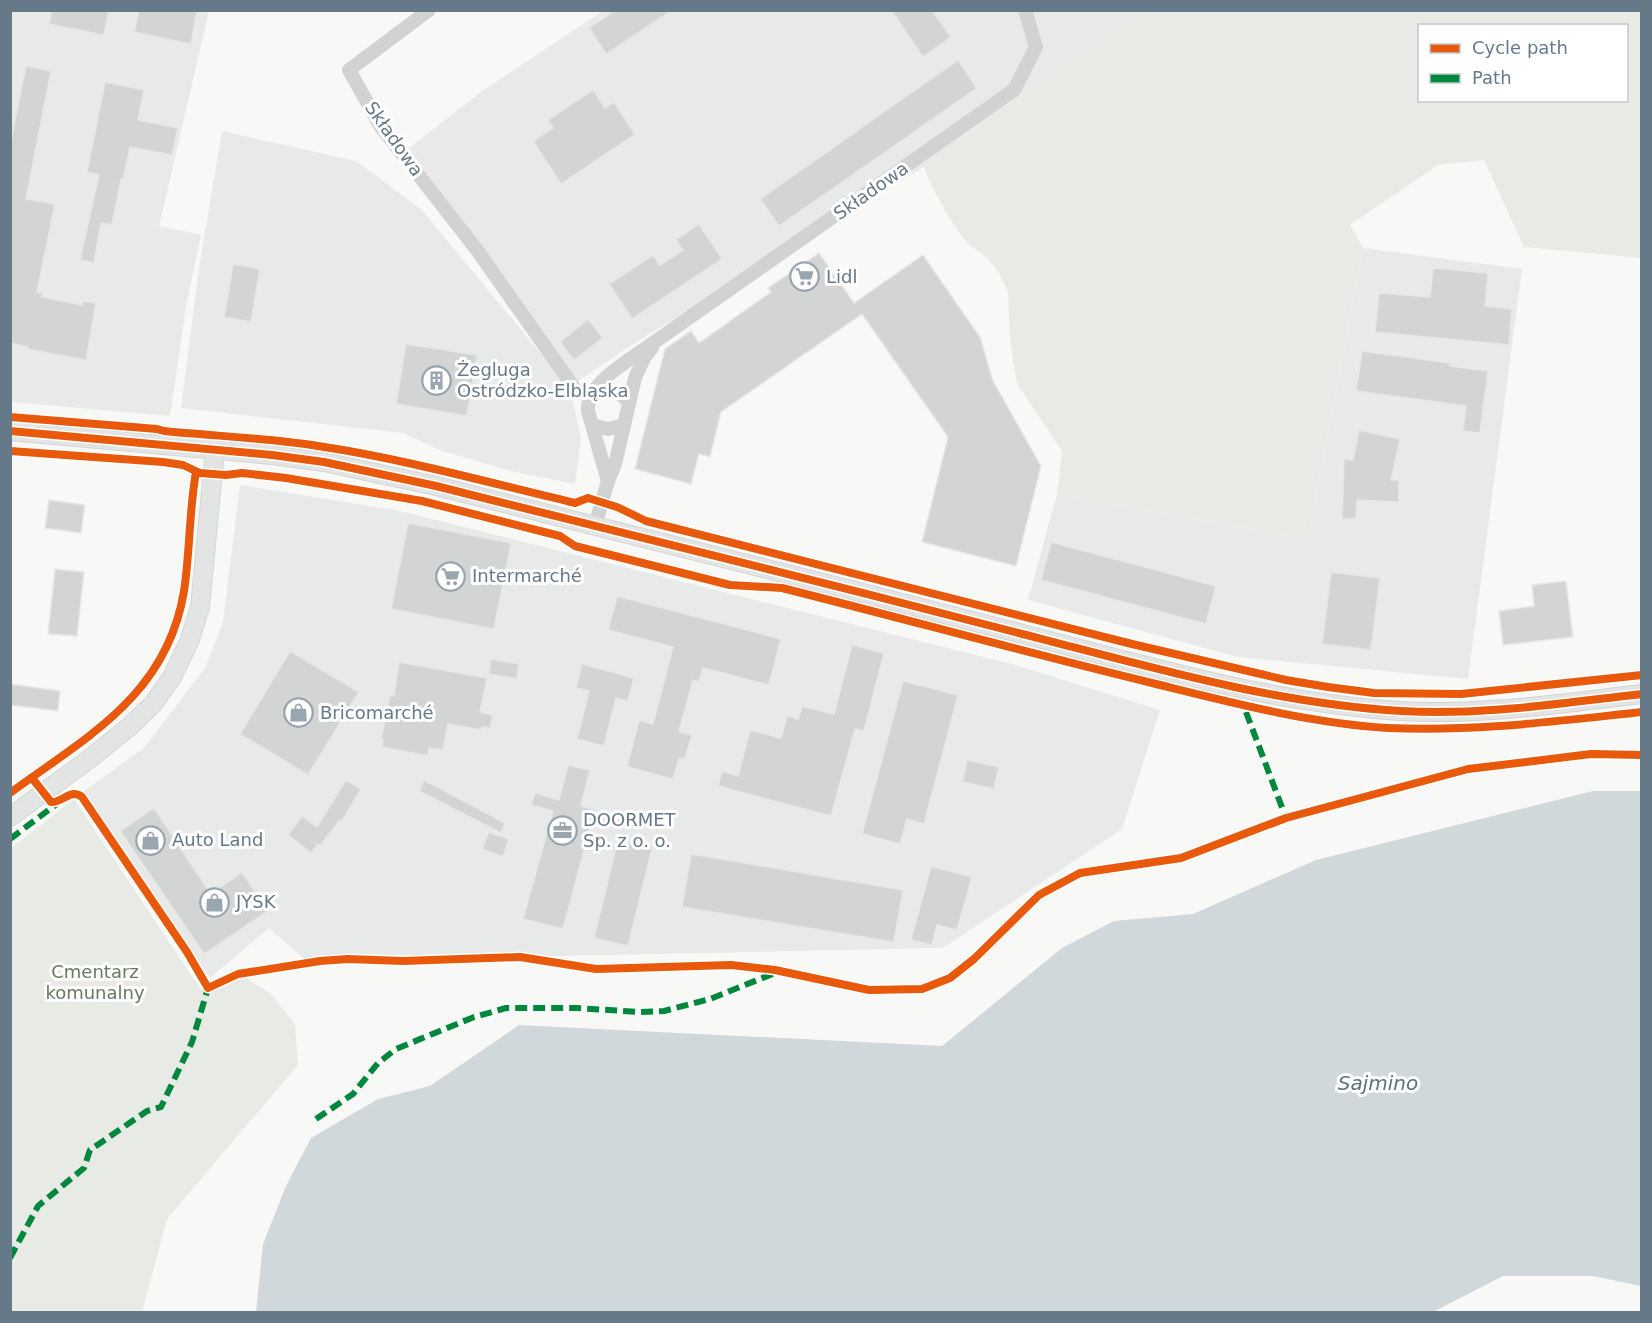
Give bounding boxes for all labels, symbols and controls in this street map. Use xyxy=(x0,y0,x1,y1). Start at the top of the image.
legend xyxy=(1418,24,1628,102)
text: Cycle path xyxy=(1472,37,1568,58)
text: Path xyxy=(1472,67,1512,88)
street label: Składowa xyxy=(361,97,428,180)
street label: Składowa xyxy=(829,157,912,224)
supermarket icon: Lidl xyxy=(789,261,821,293)
place label: Lidl xyxy=(826,266,857,287)
place label: Żegluga Ostródzko-Elbląska xyxy=(457,359,628,401)
building icon: Żegluga Ostródzko-Elbląska xyxy=(420,364,452,396)
supermarket icon: Intermarché xyxy=(435,560,467,592)
place label: Intermarché xyxy=(472,565,582,586)
shop icon: Bricomarché xyxy=(283,697,315,729)
place label: Bricomarché xyxy=(320,702,434,723)
place label: DOORMET Sp. z o. o. xyxy=(583,809,677,851)
office icon: DOORMET Sp. z o. o. xyxy=(546,814,578,846)
shop icon: Auto Land xyxy=(135,824,167,856)
place label: Auto Land xyxy=(172,829,263,850)
shop icon: JYSK xyxy=(199,886,231,918)
place label: JYSK xyxy=(235,891,277,912)
park label: Cmentarz komunalny xyxy=(45,961,145,1003)
water label: Sajmino xyxy=(1338,1071,1418,1095)

